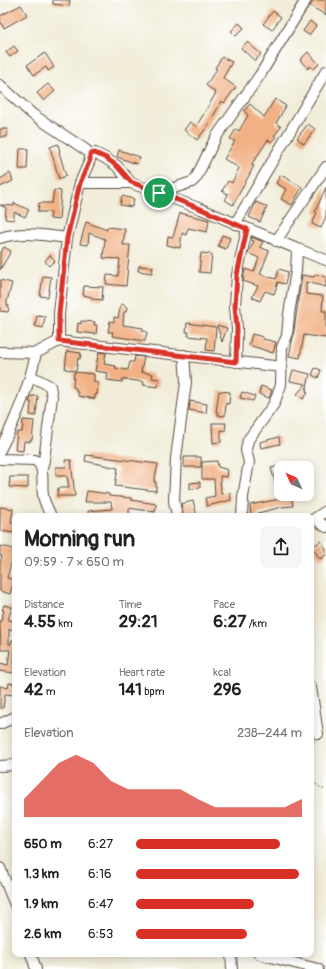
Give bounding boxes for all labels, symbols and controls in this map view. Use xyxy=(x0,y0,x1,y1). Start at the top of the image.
pin xyxy=(142,176,176,210)
icon: arrive xyxy=(148,182,170,204)
north arrow xyxy=(274,461,314,501)
map controls xyxy=(274,461,314,501)
text: Morning run xyxy=(24,525,135,553)
button: share xyxy=(260,526,302,568)
text: 09:59 · 7 × 650 m xyxy=(24,554,124,570)
text: Distance xyxy=(24,598,64,611)
text: Time xyxy=(119,598,142,611)
text: Pace xyxy=(213,598,235,611)
text: 4.55 xyxy=(24,611,56,632)
text: 29:21 xyxy=(119,611,158,632)
text: 6:27 xyxy=(213,611,246,632)
text: km xyxy=(56,617,73,630)
text: /km xyxy=(246,617,267,630)
text: Elevation xyxy=(24,666,66,679)
text: Heart rate xyxy=(119,666,165,679)
text: kcal xyxy=(213,666,231,679)
text: 42 xyxy=(24,679,43,700)
text: 141 xyxy=(119,679,142,700)
text: 296 xyxy=(213,679,241,700)
text: m xyxy=(43,685,56,698)
text: bpm xyxy=(142,685,165,698)
text: Elevation xyxy=(24,725,74,741)
text: 238–244 m xyxy=(237,725,302,741)
text: 650 m xyxy=(24,836,62,852)
text: 6:27 xyxy=(88,836,113,852)
text: 1.3 km xyxy=(24,866,59,882)
text: 6:16 xyxy=(88,866,112,882)
text: 1.9 km xyxy=(24,896,58,912)
text: 6:47 xyxy=(88,896,113,912)
text: 2.6 km xyxy=(24,926,61,942)
text: 6:53 xyxy=(88,926,113,942)

